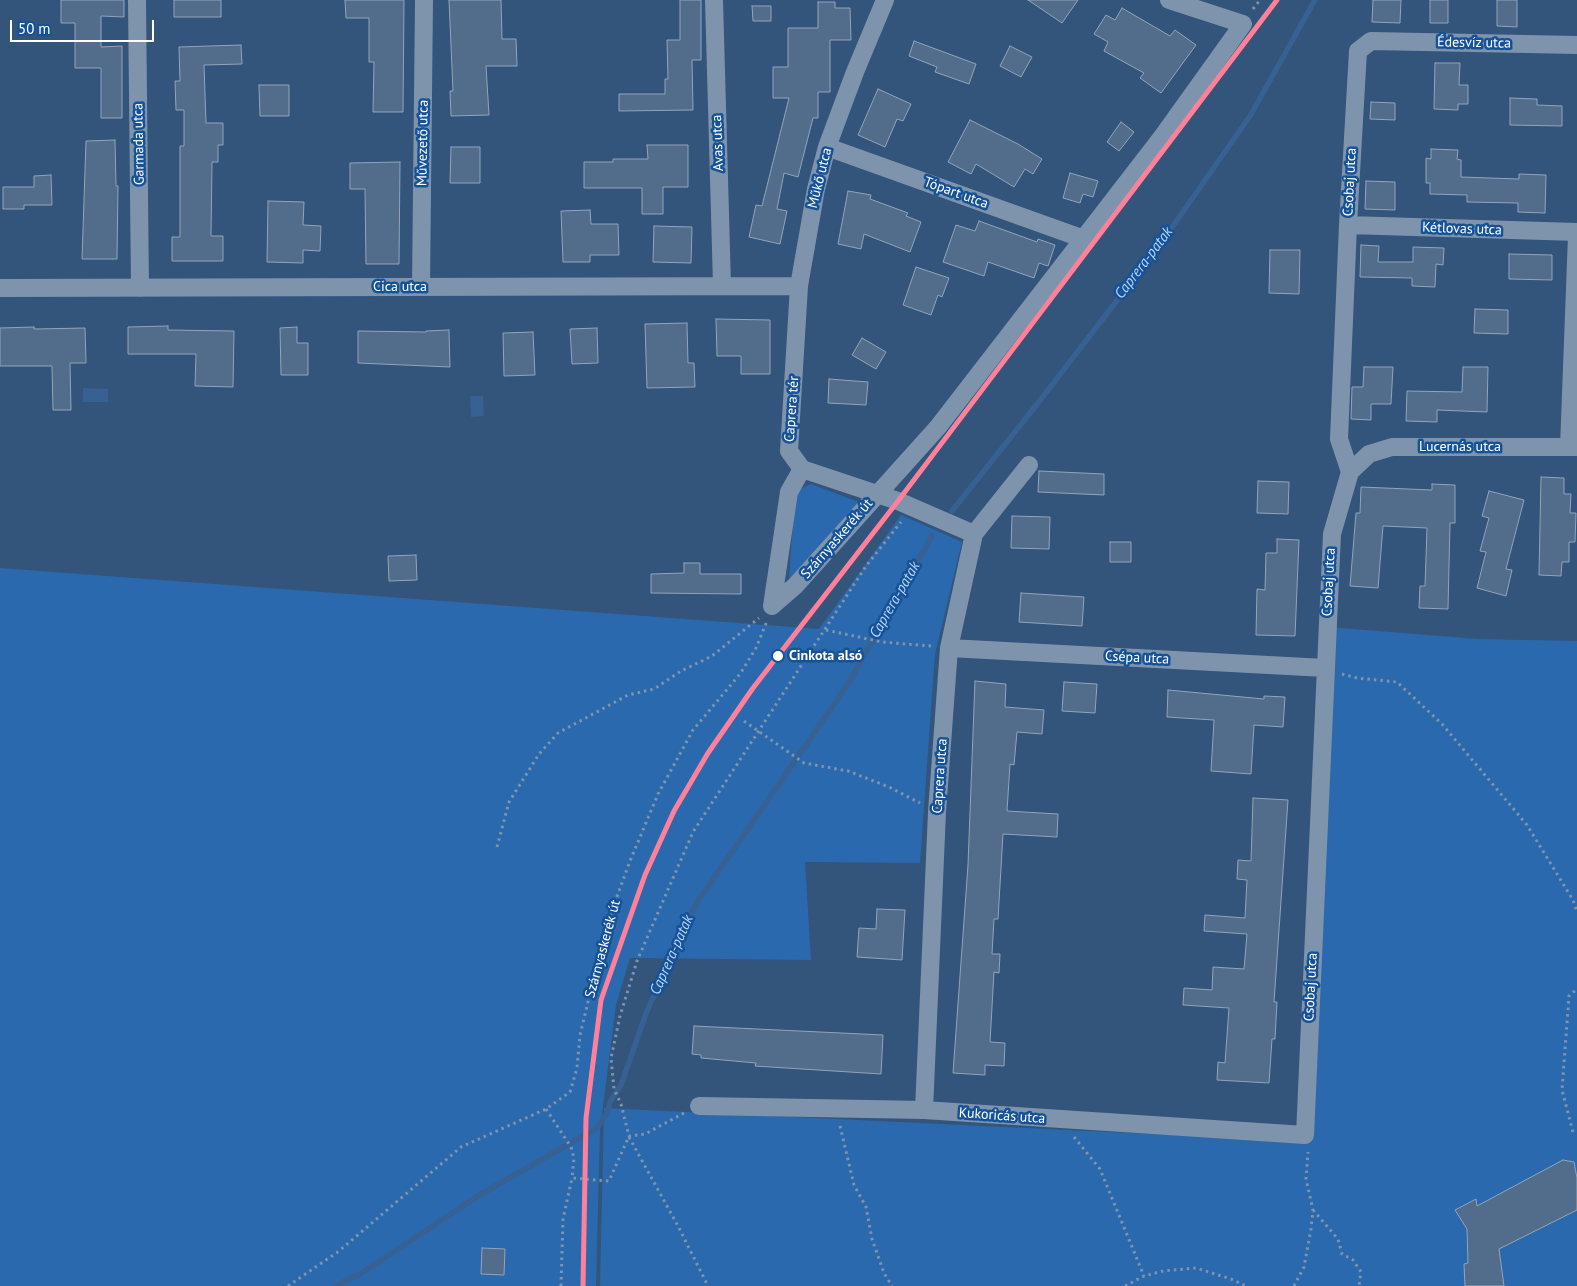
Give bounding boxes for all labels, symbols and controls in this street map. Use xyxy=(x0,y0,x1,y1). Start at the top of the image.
scale bar xyxy=(12,10,156,42)
text: 50 m xyxy=(18,19,51,38)
street label: Édesvíz utca xyxy=(1437,34,1511,52)
street label: Művezető utca xyxy=(414,100,432,186)
street label: Garmada utca xyxy=(130,103,148,185)
street label: Avas utca xyxy=(709,115,727,171)
street label: Műkő utca xyxy=(804,146,836,210)
street label: Csobaj utca xyxy=(1340,147,1360,217)
street label: Tópart utca xyxy=(921,174,991,212)
street label: Kétlovas utca xyxy=(1422,219,1502,239)
water label: Caprera-patak xyxy=(1111,223,1177,303)
street label: Cica utca xyxy=(373,279,427,295)
street label: Caprera tér xyxy=(781,375,803,443)
street label: Lucernás utca xyxy=(1419,439,1501,455)
street label: Szárnyaskerék út xyxy=(798,495,876,583)
street label: Csobaj utca xyxy=(1319,547,1339,617)
water label: Caprera-patak xyxy=(866,559,924,641)
place label: Cinkota alsó xyxy=(789,648,862,664)
street label: Csépa utca xyxy=(1104,648,1170,668)
marker: Cinkota alsó xyxy=(771,649,785,663)
street label: Caprera utca xyxy=(929,738,951,814)
street label: Szárnyaskerék út xyxy=(582,898,624,1000)
water label: Caprera-patak xyxy=(646,912,698,998)
street label: Csobaj utca xyxy=(1301,952,1321,1022)
street label: Kukoricás utca xyxy=(958,1105,1046,1127)

